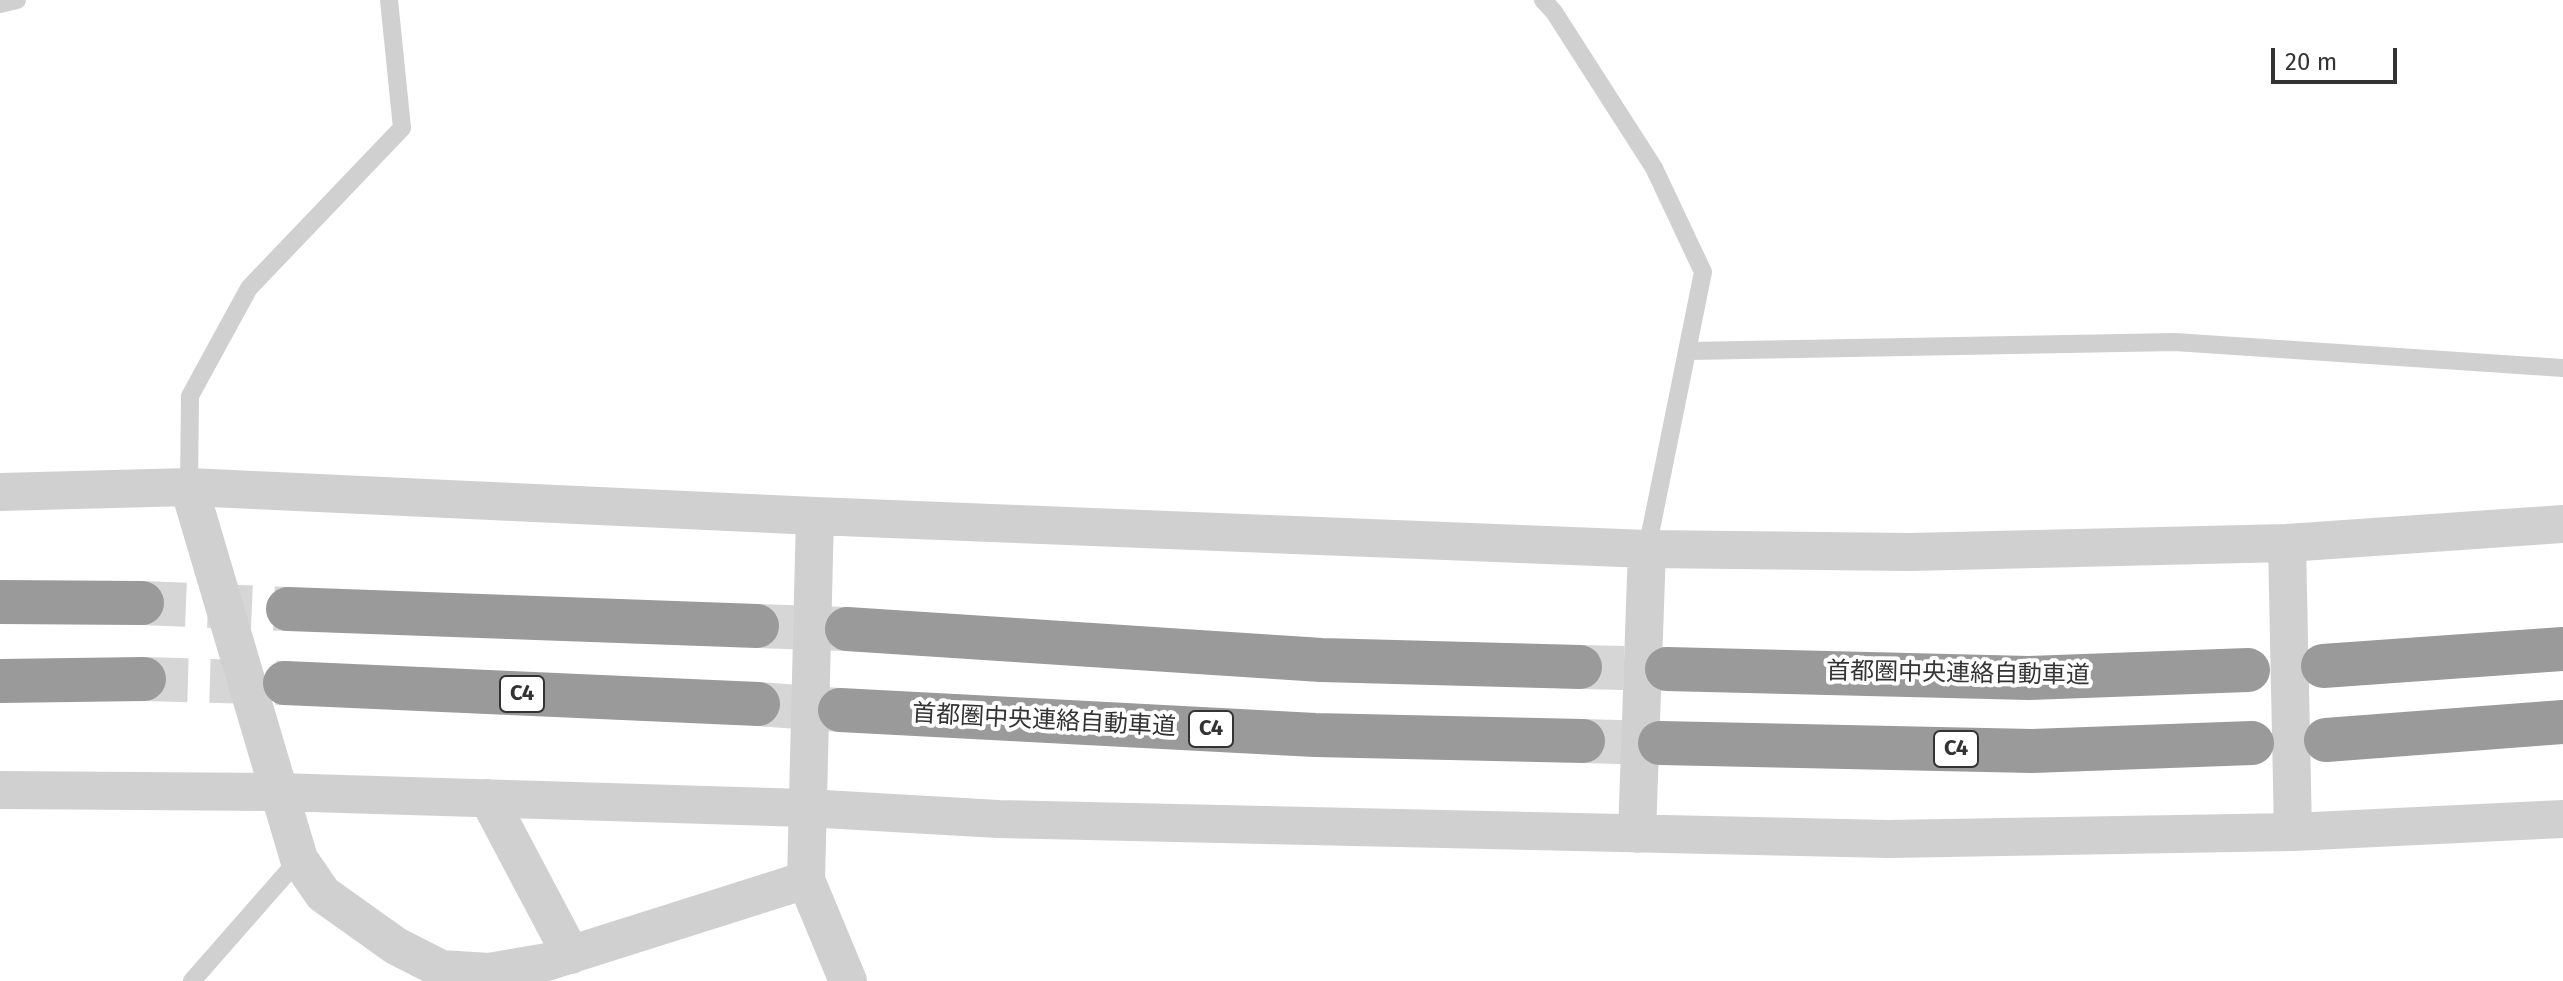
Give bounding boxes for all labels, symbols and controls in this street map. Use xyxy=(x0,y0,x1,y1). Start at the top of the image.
scale bar xyxy=(2275,32,2401,82)
text: 20 m xyxy=(2285,48,2337,76)
street label: 首都圏中央連絡自動車道 xyxy=(1826,657,2090,691)
road number: C4 xyxy=(500,676,544,712)
street label: 首都圏中央連絡自動車道 xyxy=(911,700,1177,742)
road number: C4 xyxy=(1189,711,1233,747)
road number: C4 xyxy=(1934,731,1978,767)

